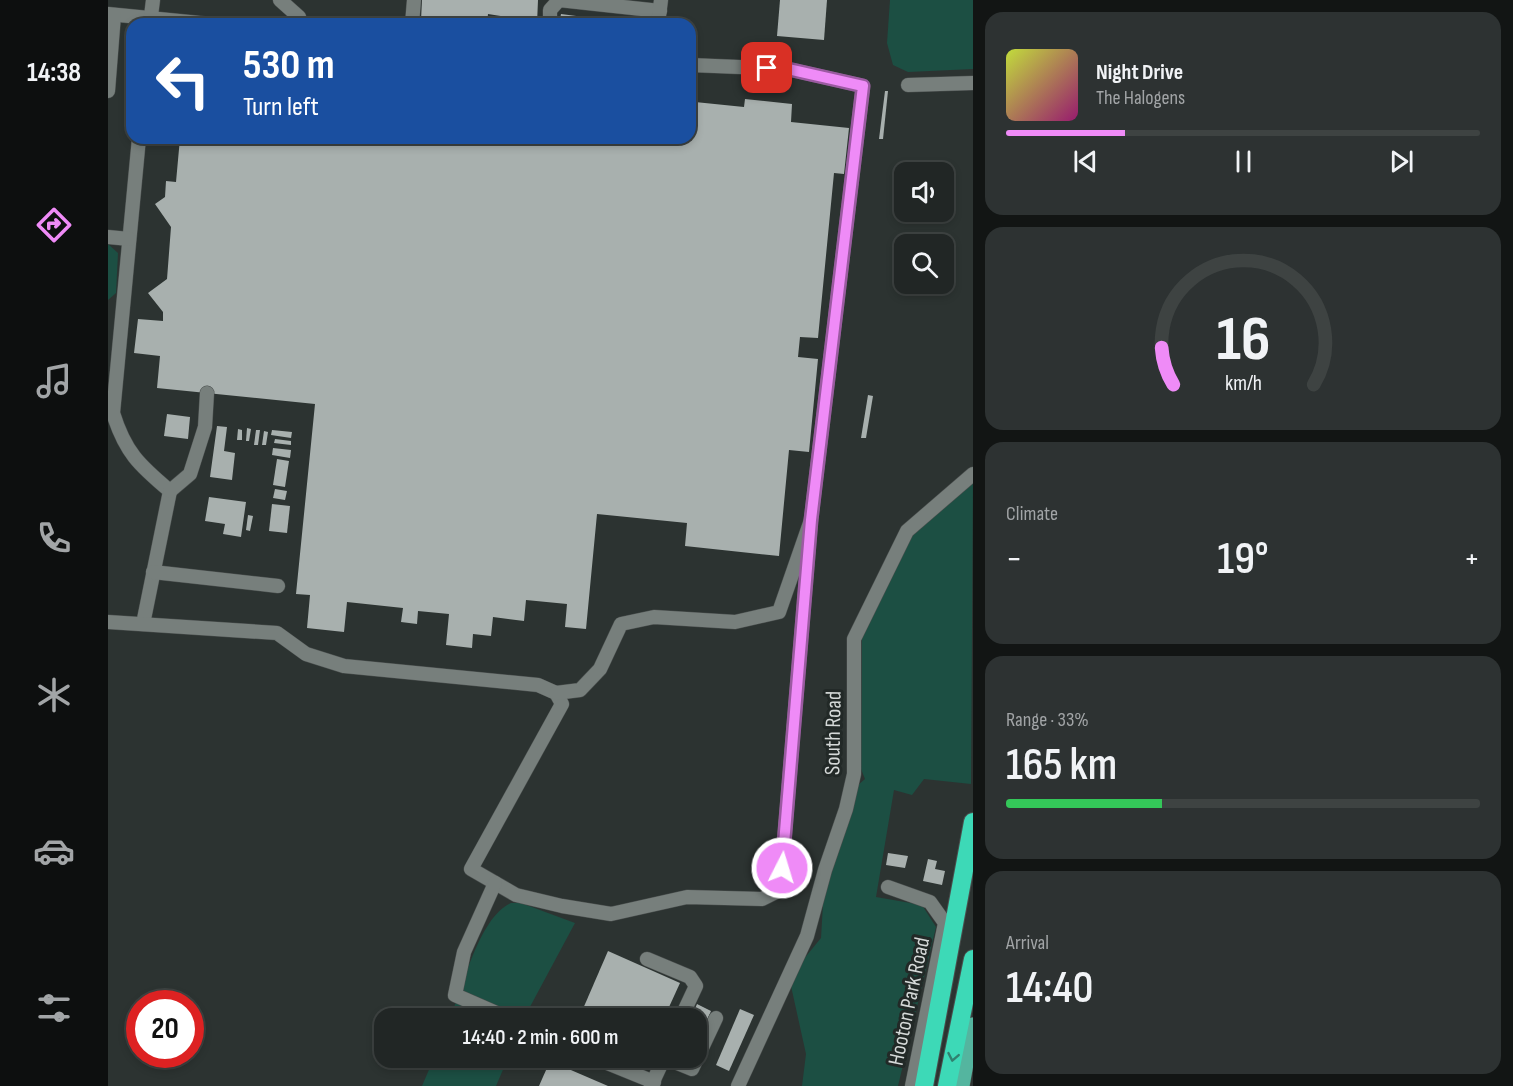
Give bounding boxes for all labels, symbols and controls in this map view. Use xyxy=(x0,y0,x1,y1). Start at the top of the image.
text: 530 m xyxy=(243,40,335,91)
icon: left xyxy=(144,42,222,120)
pin xyxy=(741,42,792,93)
icon: arrive xyxy=(750,51,783,84)
text: 14:38 xyxy=(27,57,81,89)
text: Night Drive xyxy=(1096,59,1183,86)
text: The Halogens xyxy=(1096,86,1185,110)
text: Turn left xyxy=(243,91,319,123)
icon: previous xyxy=(1069,145,1102,178)
icon: pause xyxy=(1227,145,1260,178)
icon: next xyxy=(1385,145,1418,178)
map controls xyxy=(894,162,954,294)
button: sound xyxy=(894,162,954,222)
icon: directions xyxy=(33,204,75,246)
button: search xyxy=(894,234,954,294)
text: 16 xyxy=(1216,303,1270,378)
icon: music xyxy=(33,360,75,402)
text: km/h xyxy=(1224,372,1262,397)
text: Climate xyxy=(1006,502,1058,526)
icon: phone xyxy=(33,517,75,559)
text: 19° xyxy=(1217,532,1269,587)
text: − xyxy=(1006,539,1022,579)
text: + xyxy=(1464,539,1480,579)
icon: climate xyxy=(33,674,75,716)
street label: South Road xyxy=(819,691,848,775)
text: Range · 33% xyxy=(1006,708,1089,732)
text: 165 km xyxy=(1006,738,1117,793)
icon: car xyxy=(33,830,75,872)
position arrow xyxy=(750,836,814,900)
text: Arrival xyxy=(1006,931,1049,955)
street label: Hooton Park Road xyxy=(883,935,936,1068)
text: 14:40 xyxy=(1006,961,1093,1016)
icon: filters xyxy=(33,987,75,1029)
speed limit sign: 20 xyxy=(126,990,204,1068)
text: 14:40 · 2 min · 600 m xyxy=(463,1024,618,1051)
one-way arrow xyxy=(947,1052,960,1062)

